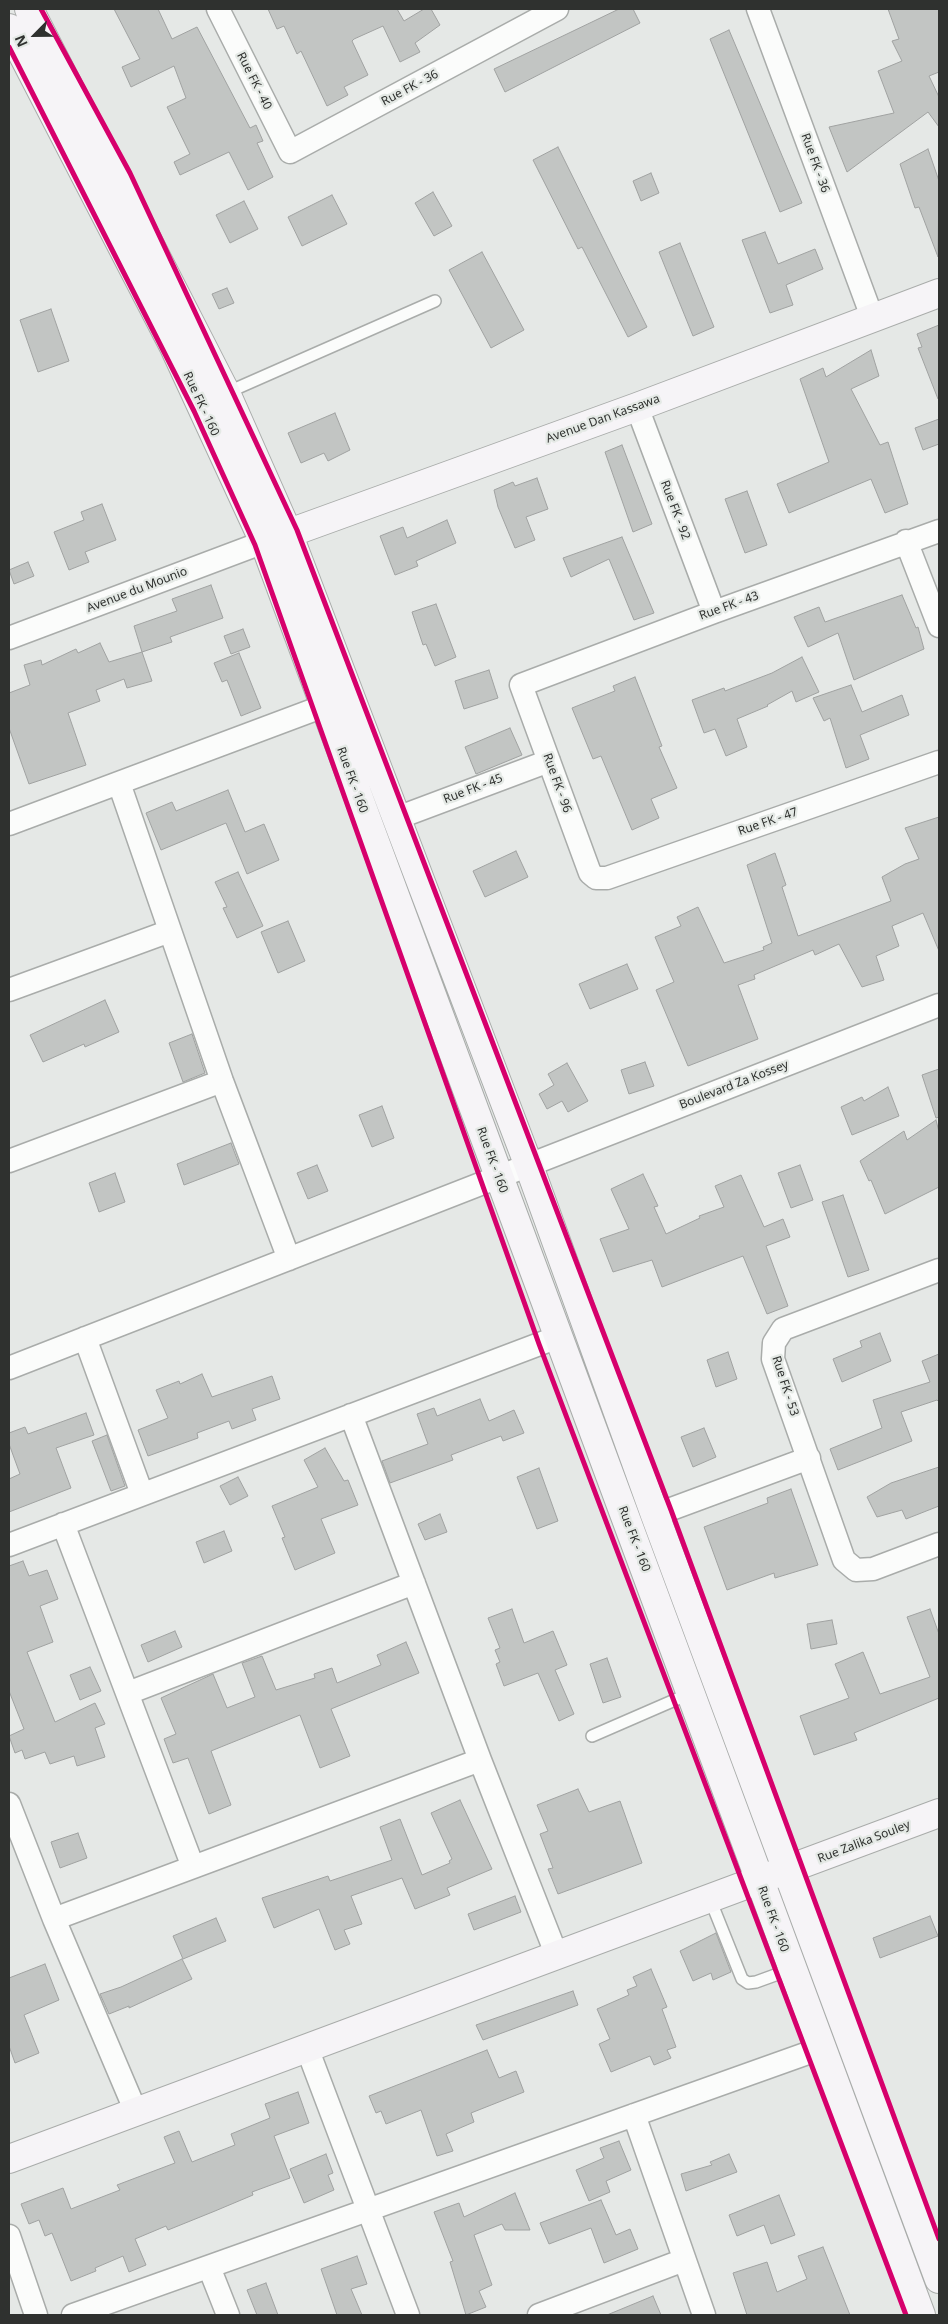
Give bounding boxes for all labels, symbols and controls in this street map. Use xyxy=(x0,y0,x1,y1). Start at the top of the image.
north arrow xyxy=(10,10,60,60)
text: N xyxy=(10,32,32,50)
street label: Rue FK - 40 xyxy=(233,50,275,112)
street label: Rue FK - 36 xyxy=(379,67,441,109)
street label: Rue FK - 36 xyxy=(798,131,832,195)
street label: Rue FK - 160 xyxy=(180,370,222,438)
street label: Avenue Dan Kassawa xyxy=(544,392,662,446)
street label: Rue FK - 92 xyxy=(657,478,693,542)
street label: Avenue du Mounio xyxy=(85,564,189,616)
street label: Rue FK - 43 xyxy=(697,589,761,623)
street label: Rue FK - 160 xyxy=(333,745,371,815)
street label: Rue FK - 96 xyxy=(540,751,574,815)
street label: Rue FK - 45 xyxy=(441,771,505,807)
street label: Rue FK - 47 xyxy=(736,805,800,839)
street label: Boulevard Za Kossey xyxy=(677,1058,791,1112)
street label: Rue FK - 160 xyxy=(473,1125,511,1195)
street label: Rue FK - 53 xyxy=(769,1354,801,1418)
street label: Rue FK - 160 xyxy=(615,1504,653,1574)
street label: Rue Zalika Souley xyxy=(816,1818,912,1866)
street label: Rue FK - 160 xyxy=(754,1884,792,1954)

